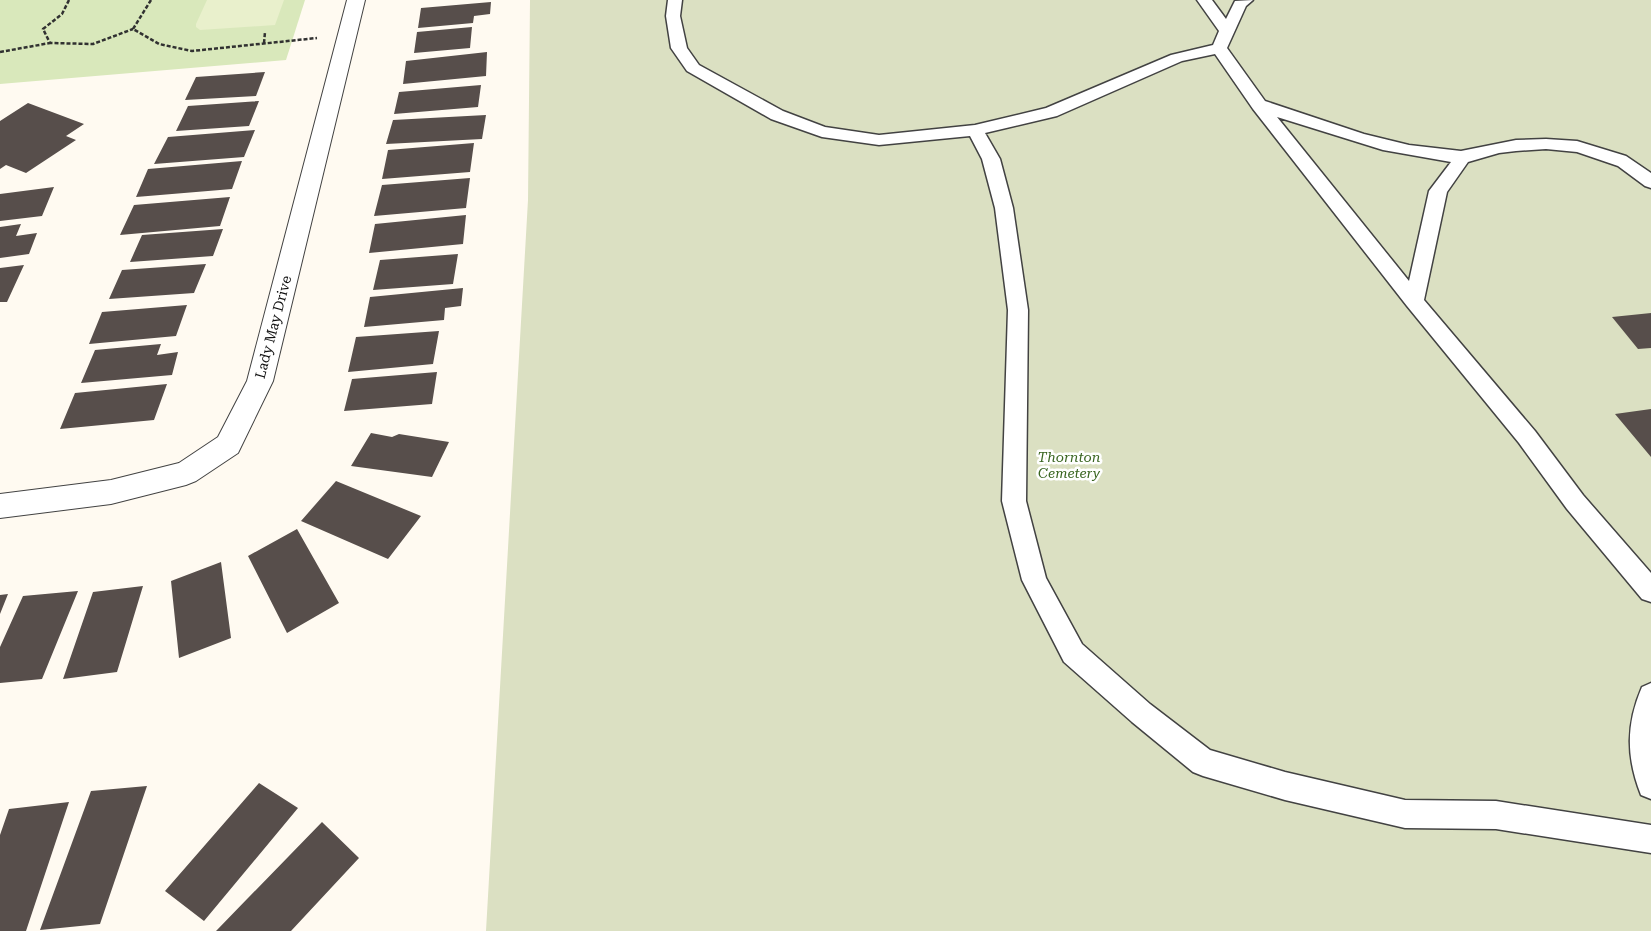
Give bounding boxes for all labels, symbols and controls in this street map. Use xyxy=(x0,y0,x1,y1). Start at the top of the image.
street label: Lady May Drive xyxy=(252,274,295,380)
park label: Thornton Cemetery xyxy=(1038,449,1101,481)

